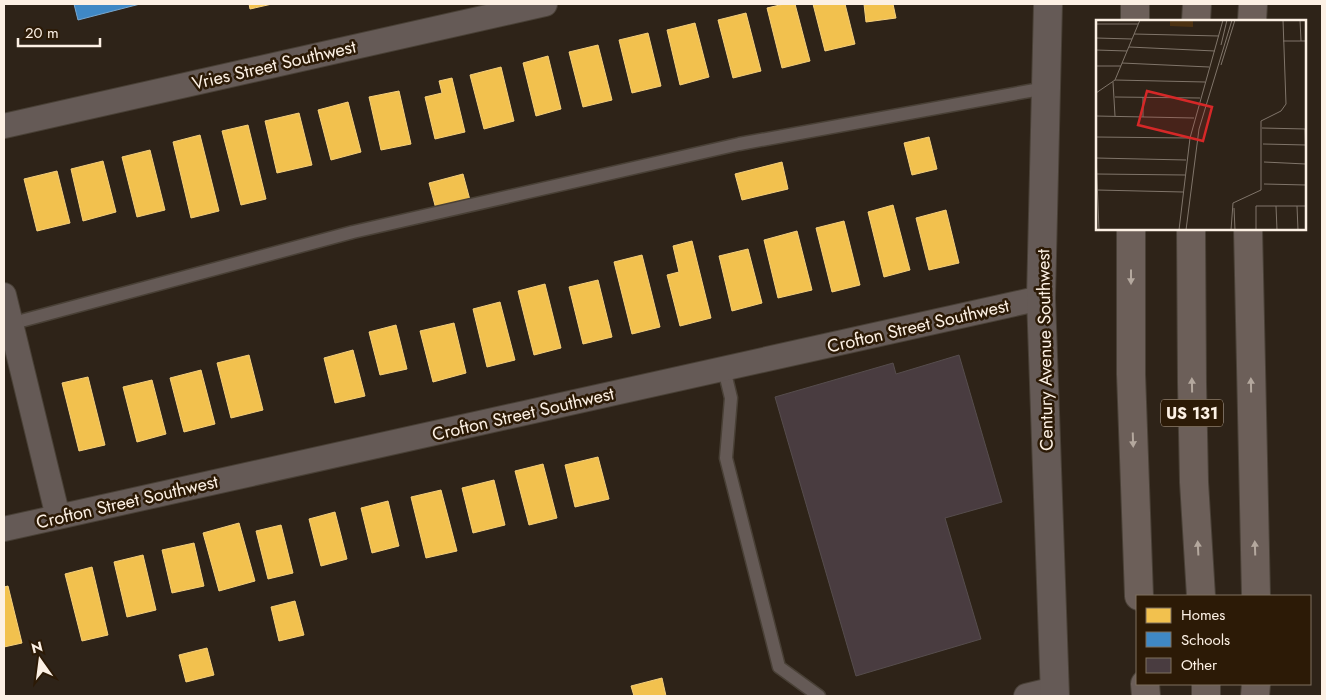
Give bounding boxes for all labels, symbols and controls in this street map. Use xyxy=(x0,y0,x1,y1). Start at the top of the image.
scale bar xyxy=(18,15,100,47)
inset map xyxy=(1096,20,1306,230)
text: 20 m xyxy=(25,22,59,44)
street label: Vries Street Southwest xyxy=(190,33,359,96)
street label: Century Avenue Southwest xyxy=(1030,248,1060,451)
one-way arrow xyxy=(1127,270,1135,286)
street label: Crofton Street Southwest xyxy=(824,292,1012,360)
one-way arrow xyxy=(1188,377,1196,393)
one-way arrow xyxy=(1247,377,1255,393)
street label: Crofton Street Southwest xyxy=(429,380,617,448)
road number: US 131 xyxy=(1161,399,1223,426)
one-way arrow xyxy=(1130,432,1138,448)
street label: Crofton Street Southwest xyxy=(33,468,221,536)
one-way arrow xyxy=(1193,539,1201,555)
one-way arrow xyxy=(1251,539,1259,555)
legend xyxy=(1136,595,1311,685)
text: Homes xyxy=(1181,604,1225,626)
text: Schools xyxy=(1181,629,1230,651)
north arrow xyxy=(15,635,65,685)
text: N xyxy=(29,636,45,658)
text: Other xyxy=(1181,654,1218,676)

